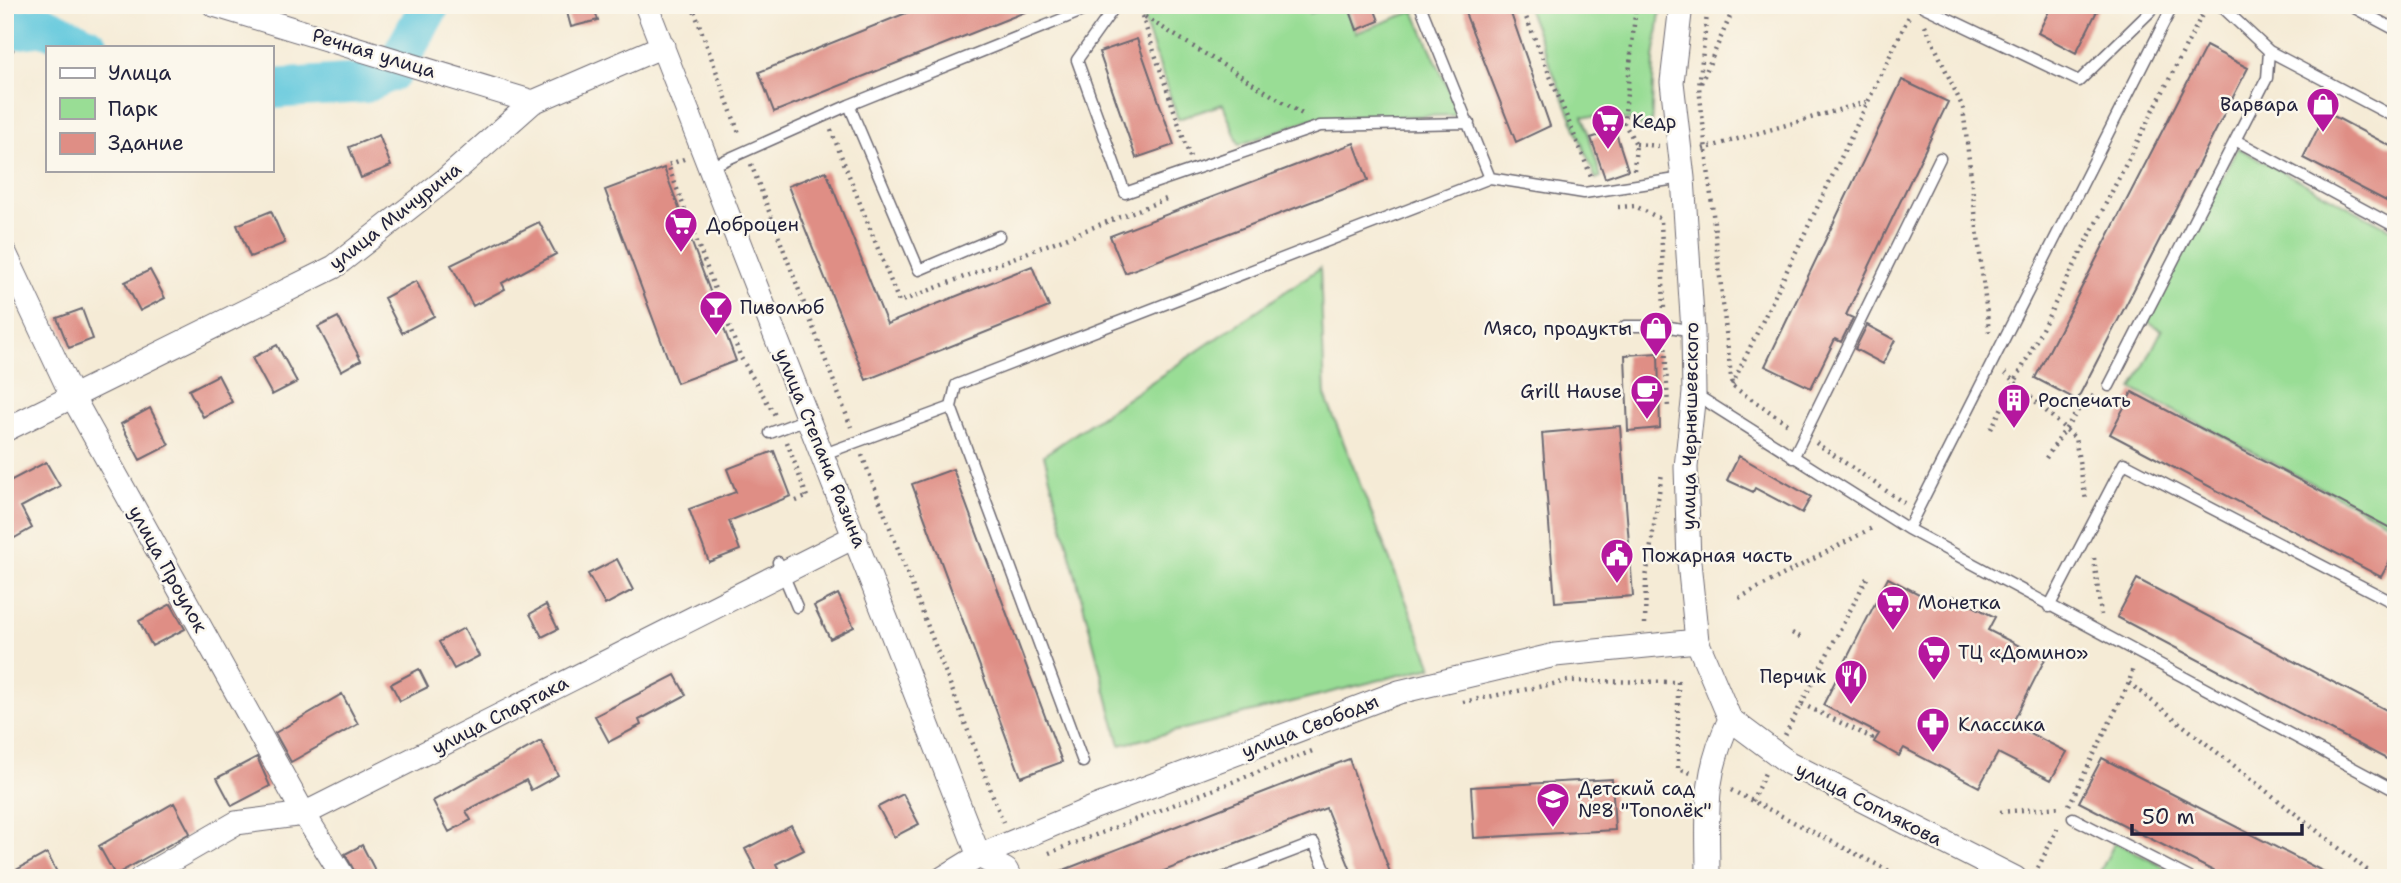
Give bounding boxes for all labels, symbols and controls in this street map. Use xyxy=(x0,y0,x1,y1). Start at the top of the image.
street label: Речная улица xyxy=(309,22,439,84)
legend xyxy=(46,46,273,172)
text: Улица xyxy=(108,59,171,87)
shop icon: Варвара xyxy=(2304,85,2342,134)
place label: Варвара xyxy=(2220,92,2298,117)
text: Парк xyxy=(108,95,158,123)
supermarket icon: Кедр xyxy=(1589,102,1627,151)
place label: Кедр xyxy=(1632,109,1676,134)
text: Здание xyxy=(108,129,184,157)
street label: улица Мичурина xyxy=(324,156,466,276)
supermarket icon: Доброцен xyxy=(662,205,700,254)
place label: Доброцен xyxy=(706,212,799,237)
bar icon: Пиволюб xyxy=(697,288,735,337)
place label: Пиволюб xyxy=(740,295,824,320)
shop icon: Мясо, продукты xyxy=(1637,309,1675,358)
place label: Мясо, продукты xyxy=(1483,316,1632,341)
street label: улица Чернышевского xyxy=(1676,322,1704,530)
street label: улица Степана Разина xyxy=(770,345,873,552)
cafe icon: Grill Hause xyxy=(1628,372,1666,421)
place label: Grill Hause xyxy=(1520,379,1622,404)
building icon: Роспечать xyxy=(1995,381,2033,430)
place label: Роспечать xyxy=(2038,388,2131,413)
street label: улица Проулок xyxy=(123,501,213,637)
public building icon: Пожарная часть xyxy=(1598,536,1636,585)
place label: Пожарная часть xyxy=(1642,543,1792,568)
supermarket icon: Монетка xyxy=(1874,583,1912,632)
place label: Монетка xyxy=(1918,590,2001,615)
supermarket icon: ТЦ «Домино» xyxy=(1915,633,1953,682)
place label: ТЦ «Домино» xyxy=(1958,640,2088,665)
restaurant icon: Перчик xyxy=(1832,657,1870,706)
place label: Перчик xyxy=(1760,664,1826,689)
street label: улица Спартака xyxy=(427,670,573,760)
street label: улица Свободы xyxy=(1238,688,1382,764)
pharmacy icon: Классика xyxy=(1914,705,1952,754)
place label: Классика xyxy=(1958,712,2045,737)
street label: улица Соплякова xyxy=(1791,756,1947,852)
place label: Детский сад №8 "Тополёк" xyxy=(1578,776,1712,823)
school or university icon: Детский сад №8 "Тополёк" xyxy=(1534,780,1572,829)
scale bar xyxy=(2132,792,2301,836)
text: 50 m xyxy=(2142,803,2195,831)

